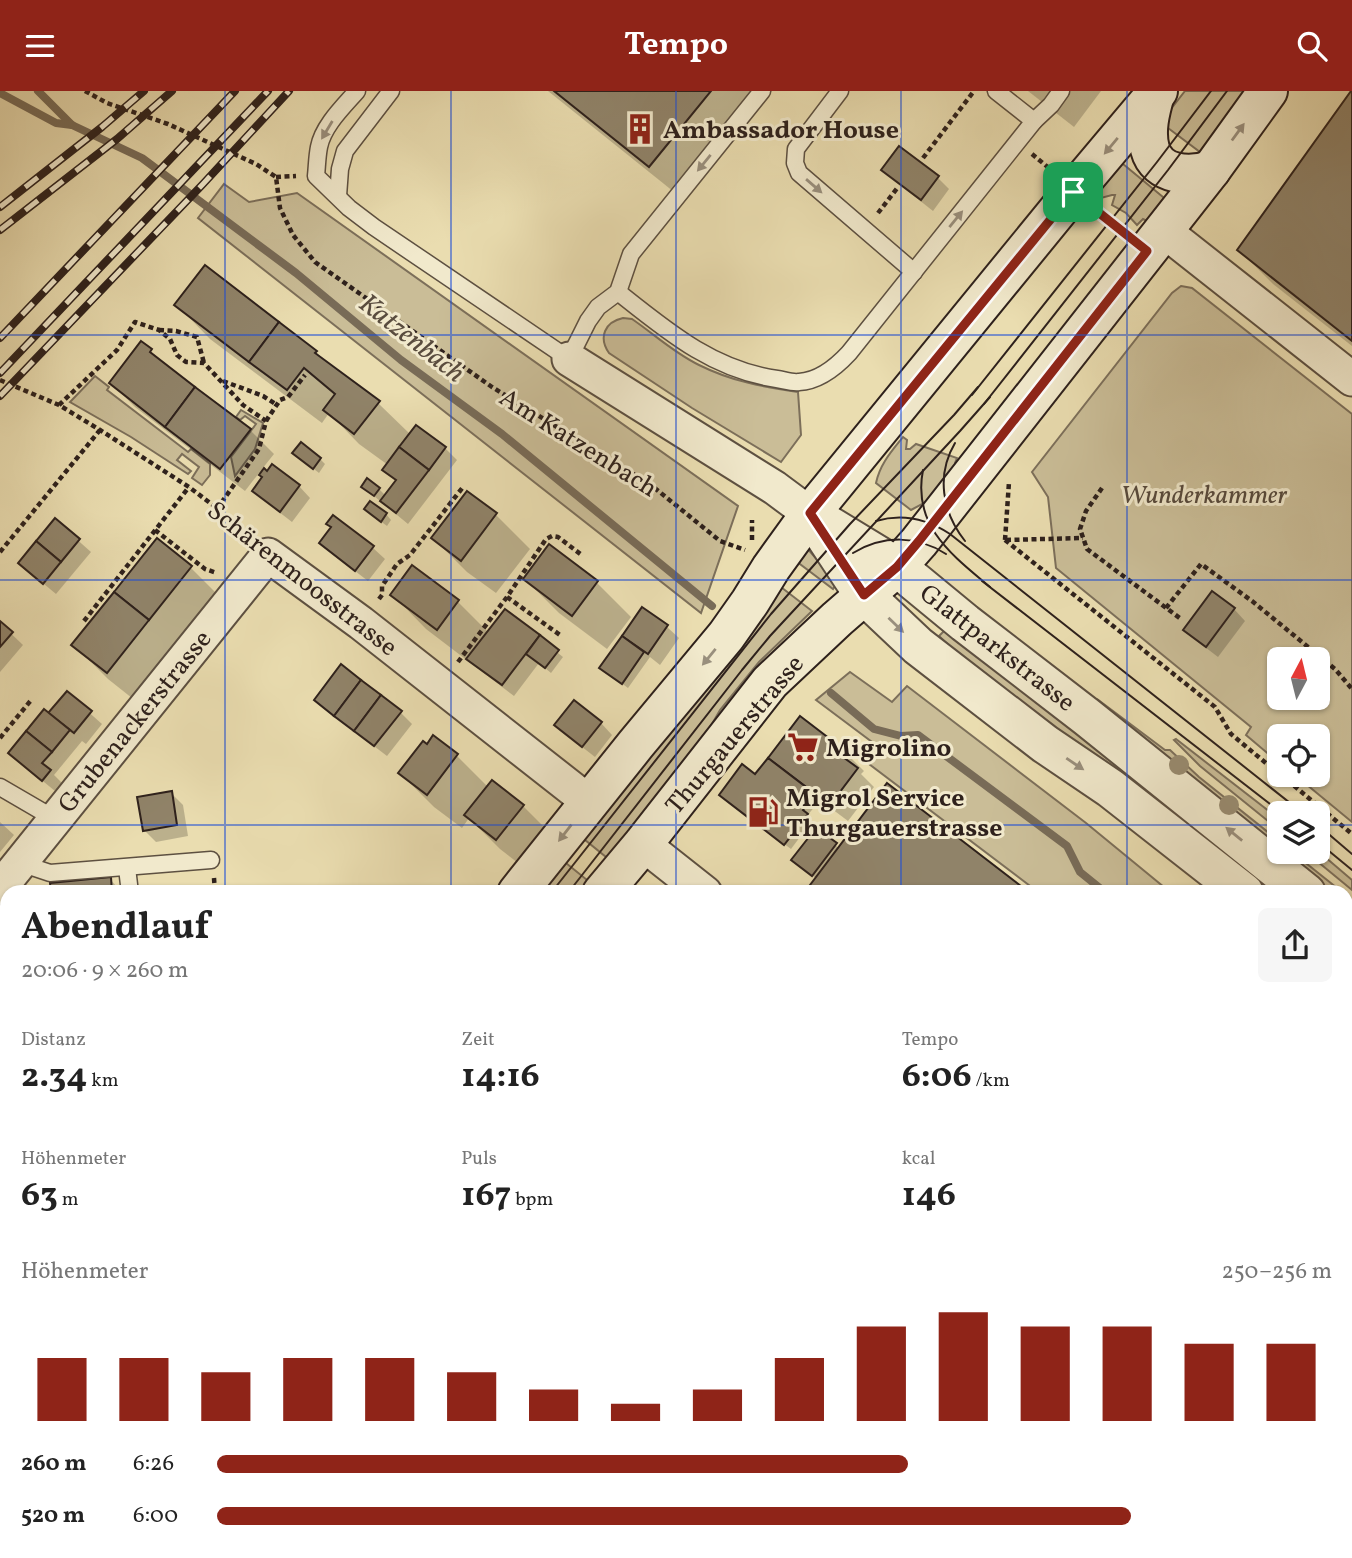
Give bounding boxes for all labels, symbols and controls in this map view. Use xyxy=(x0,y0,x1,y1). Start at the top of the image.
text: Tempo xyxy=(624,24,728,68)
icon: menu xyxy=(21,27,59,65)
icon: search xyxy=(1293,27,1331,65)
building icon: Ambassador House xyxy=(623,112,657,146)
place label: Ambassador House xyxy=(663,113,899,149)
one-way arrow xyxy=(321,120,333,139)
one-way arrow xyxy=(1231,123,1245,141)
one-way arrow xyxy=(1104,138,1119,155)
one-way arrow xyxy=(696,154,711,172)
pin xyxy=(1043,162,1103,222)
icon: arrive xyxy=(1054,173,1092,211)
one-way arrow xyxy=(805,178,822,193)
one-way arrow xyxy=(949,210,964,228)
water label: Katzenbach xyxy=(350,285,473,393)
street label: Am Katzenbach xyxy=(492,381,664,507)
park label: Wunderkammer xyxy=(1121,478,1287,514)
street label: Schärenmoosstrasse xyxy=(199,494,405,665)
street label: Glattparkstrasse xyxy=(911,576,1082,721)
one-way arrow xyxy=(887,617,905,633)
street label: Grubenackerstrasse xyxy=(50,623,221,821)
north arrow xyxy=(1267,647,1330,711)
map controls xyxy=(1267,647,1330,864)
street label: Thurgauerstrasse xyxy=(658,648,813,823)
one-way arrow xyxy=(701,648,717,666)
button: locate xyxy=(1267,724,1330,787)
supermarket icon: Migrolino xyxy=(786,730,820,764)
place label: Migrolino xyxy=(826,731,951,767)
one-way arrow xyxy=(1066,758,1085,771)
place label: Migrol Service Thurgauerstrasse xyxy=(786,781,1002,847)
fuel station icon: Migrol Service Thurgauerstrasse xyxy=(746,795,780,829)
button: layers xyxy=(1267,801,1330,864)
one-way arrow xyxy=(558,824,573,842)
one-way arrow xyxy=(1225,827,1243,842)
text: Abendlauf xyxy=(21,902,209,955)
button: share xyxy=(1258,908,1332,982)
text: 20:06 · 9 × 260 m xyxy=(21,955,188,987)
text: Distanz xyxy=(21,1027,86,1053)
text: Zeit xyxy=(461,1027,495,1053)
text: Tempo xyxy=(902,1027,958,1053)
text: 2.34 xyxy=(21,1053,88,1101)
text: 14:16 xyxy=(461,1053,540,1101)
text: 6:06 xyxy=(902,1053,972,1101)
text: km xyxy=(88,1068,119,1094)
text: /km xyxy=(972,1068,1010,1094)
text: Höhenmeter xyxy=(21,1146,126,1172)
text: Puls xyxy=(461,1146,497,1172)
text: kcal xyxy=(902,1146,935,1172)
text: 63 xyxy=(21,1172,58,1220)
text: 167 xyxy=(461,1172,511,1220)
text: 146 xyxy=(902,1172,956,1220)
text: m xyxy=(58,1187,78,1213)
text: bpm xyxy=(511,1187,553,1213)
text: Höhenmeter xyxy=(21,1256,148,1288)
text: 250–256 m xyxy=(1222,1256,1332,1288)
text: 260 m xyxy=(21,1448,87,1480)
text: 6:26 xyxy=(133,1448,174,1480)
text: 520 m xyxy=(21,1500,85,1532)
text: 6:00 xyxy=(133,1500,178,1532)

